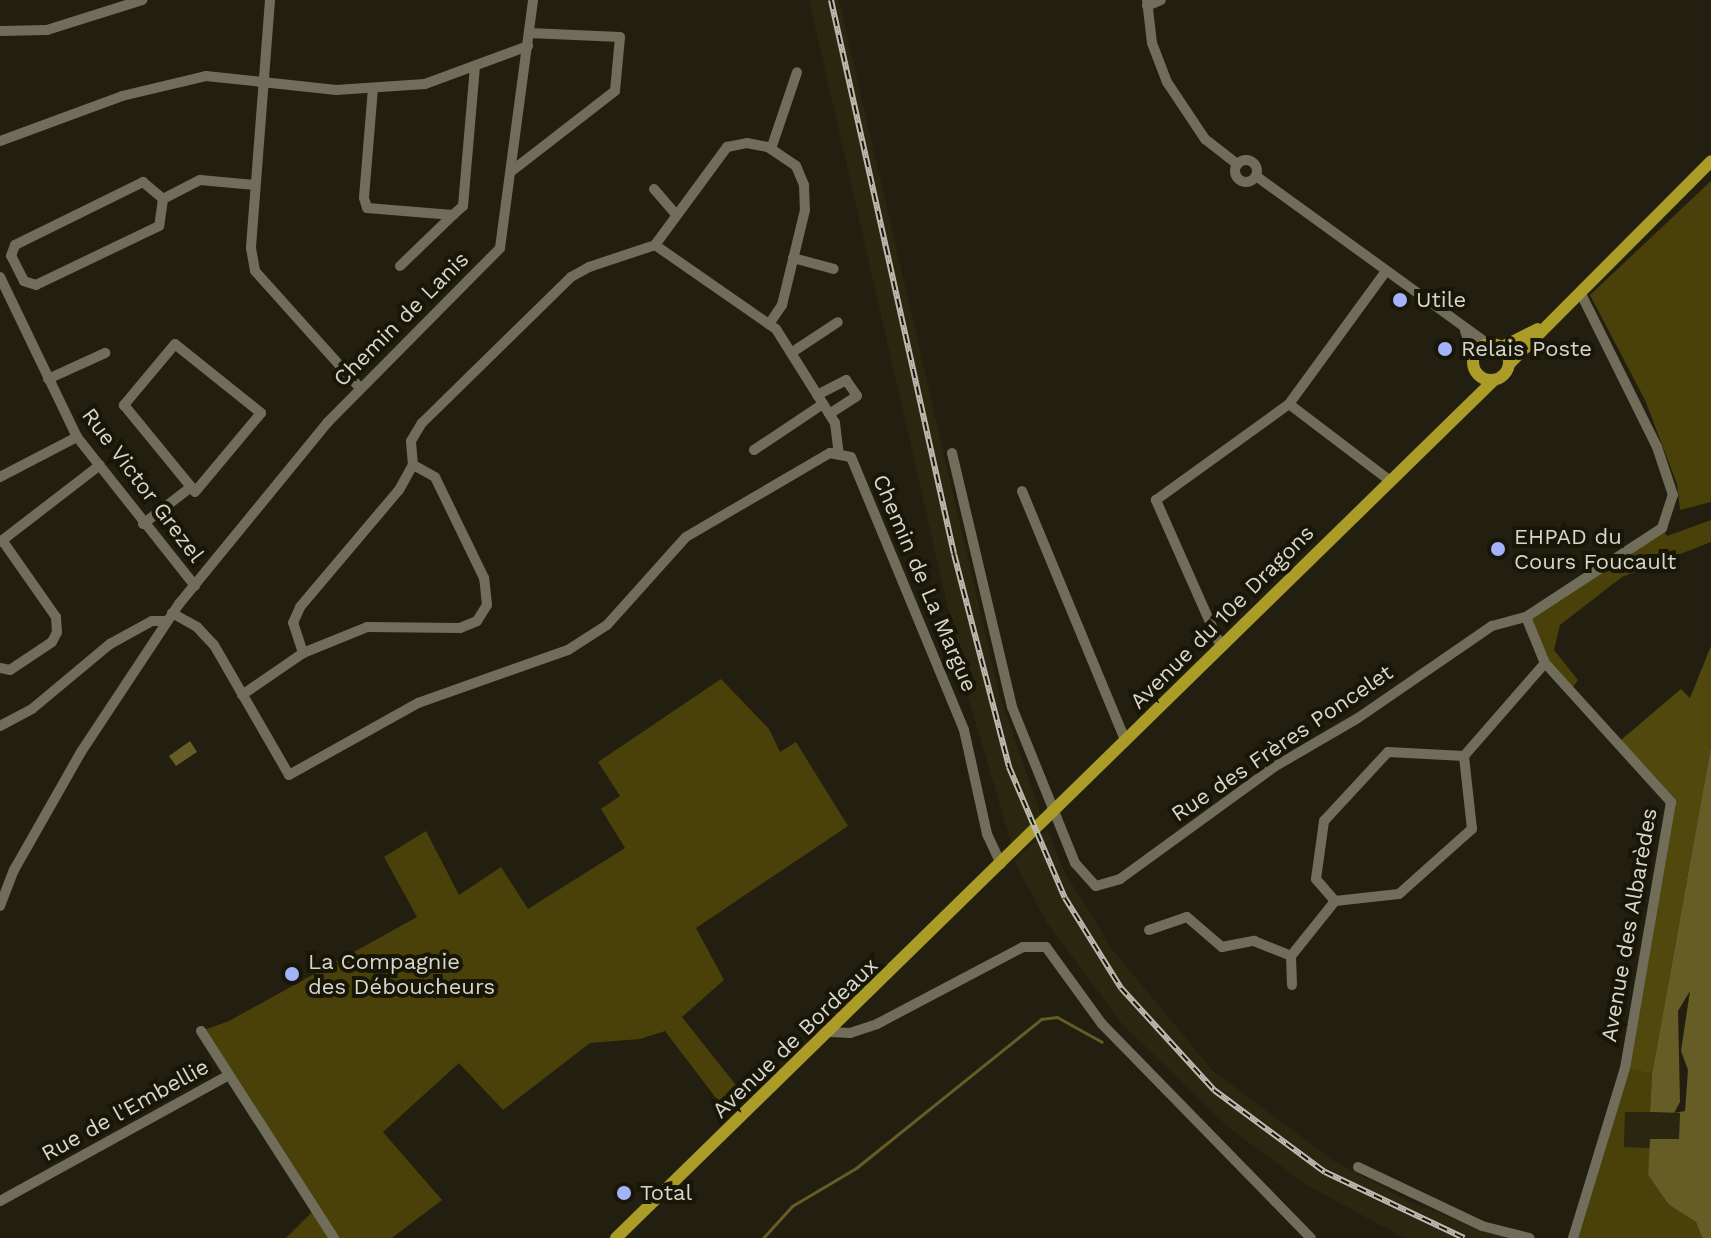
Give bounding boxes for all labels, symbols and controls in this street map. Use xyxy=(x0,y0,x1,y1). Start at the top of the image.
street label: Chemin de Lanis xyxy=(328,246,474,392)
place label: Utile xyxy=(1416,287,1466,313)
marker: Utile xyxy=(1391,291,1409,309)
place label: Relais Poste xyxy=(1461,336,1592,362)
marker: Relais Poste xyxy=(1436,340,1454,358)
street label: Rue Victor Grezel xyxy=(76,402,210,568)
street label: Chemin de La Margue xyxy=(867,470,983,696)
street label: Avenue du 10e Dragons xyxy=(1124,519,1320,715)
place label: EHPAD du Cours Foucault xyxy=(1514,523,1676,574)
marker: EHPAD du Cours Foucault xyxy=(1489,540,1507,558)
street label: Rue des Frères Poncelet xyxy=(1166,659,1398,827)
street label: Avenue des Albarèdes xyxy=(1595,806,1663,1044)
place label: La Compagnie des Déboucheurs xyxy=(308,948,495,1000)
street label: Avenue de Bordeaux xyxy=(707,952,883,1124)
marker: La Compagnie des Déboucheurs xyxy=(283,965,301,983)
street label: Rue de l'Embellie xyxy=(37,1053,213,1167)
place label: Total xyxy=(640,1180,692,1206)
marker: Total xyxy=(615,1184,633,1202)

